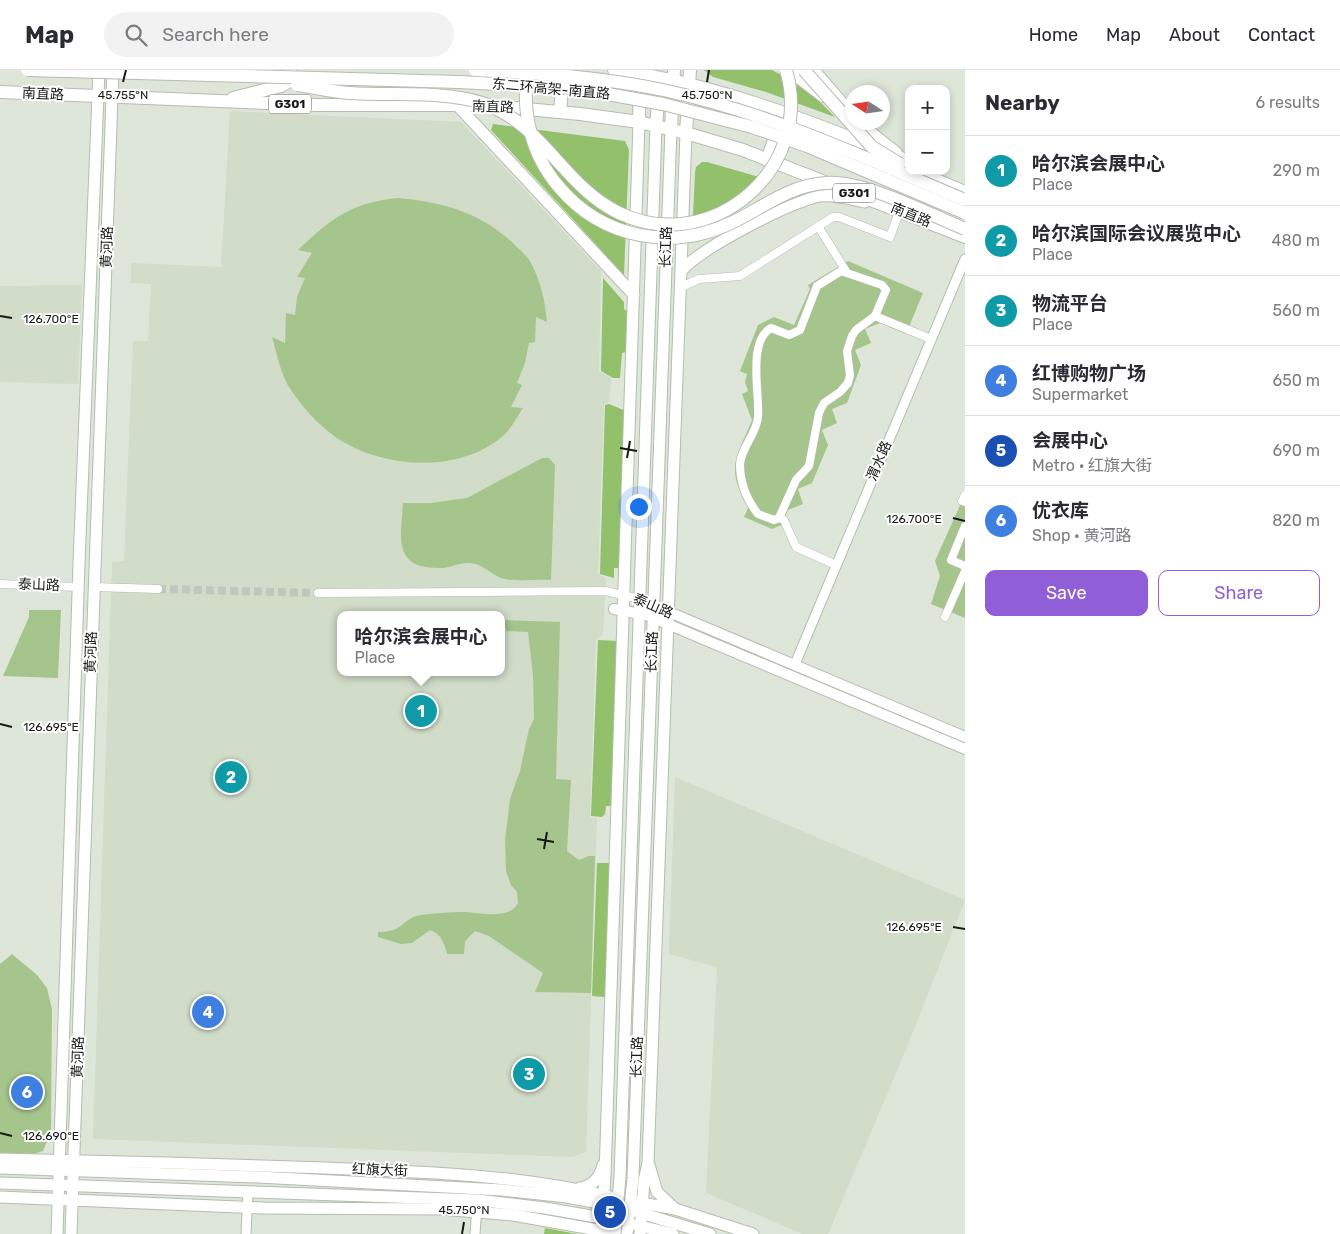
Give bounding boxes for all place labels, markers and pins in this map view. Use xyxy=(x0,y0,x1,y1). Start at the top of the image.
pin: 1 xyxy=(405,692,437,730)
pin: 2 xyxy=(215,758,247,796)
pin: 4 xyxy=(192,993,224,1031)
pin: 3 xyxy=(513,1055,545,1093)
pin: 6 xyxy=(11,1073,43,1111)
pin: 5 xyxy=(594,1193,626,1231)

